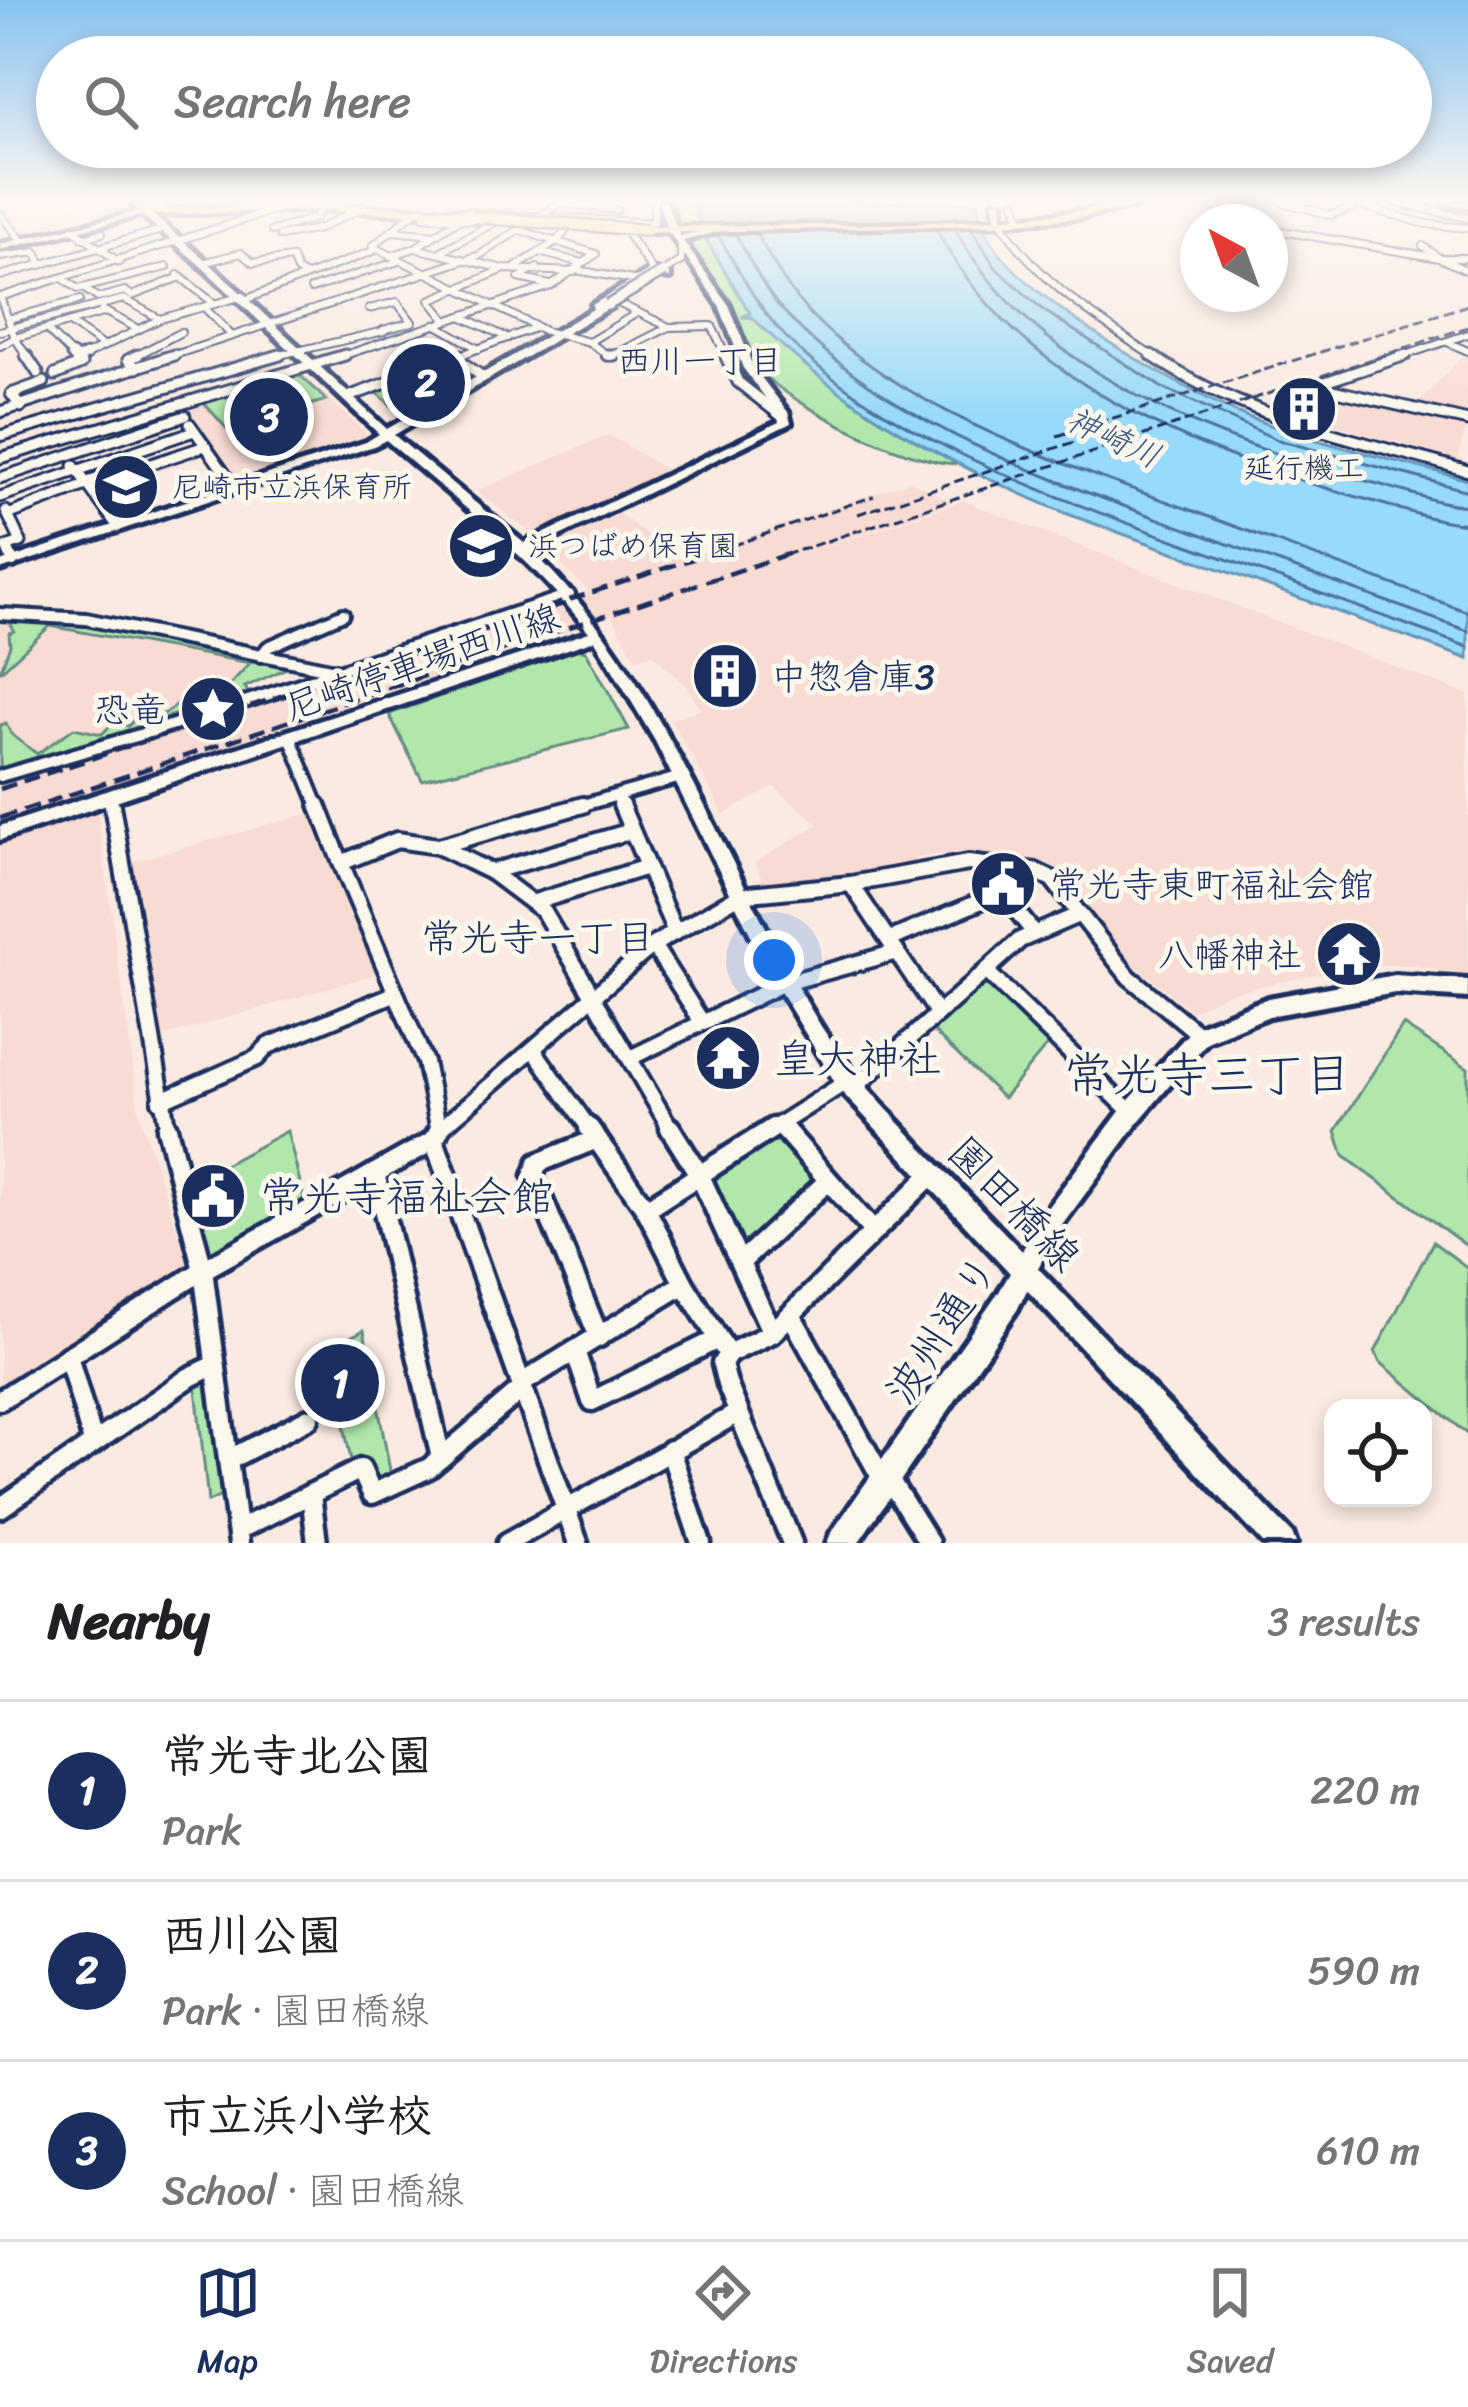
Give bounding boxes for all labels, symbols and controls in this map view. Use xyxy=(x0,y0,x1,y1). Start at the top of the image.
search box xyxy=(36,36,1432,168)
text: Search here xyxy=(174,62,411,142)
icon: search xyxy=(78,69,144,135)
north arrow xyxy=(1180,204,1288,312)
district label: 西川一丁目 xyxy=(618,332,783,390)
pin: 2 xyxy=(387,338,465,428)
pin: 3 xyxy=(230,372,308,462)
building icon: 延行機工 xyxy=(1269,374,1339,444)
water label: 神崎川 xyxy=(1056,391,1171,485)
place label: 延行機工 xyxy=(1244,441,1364,495)
school or university icon: 尼崎市立浜保育所 xyxy=(91,452,161,522)
place label: 尼崎市立浜保育所 xyxy=(172,460,412,514)
school or university icon: 浜つばめ保育園 xyxy=(446,511,516,581)
place label: 浜つばめ保育園 xyxy=(528,519,738,573)
street label: 尼崎停車場西川線 xyxy=(276,585,569,739)
building icon: 中惣倉庫3 xyxy=(690,641,760,711)
place label: 中惣倉庫3 xyxy=(771,645,935,709)
place icon: 恐竜 xyxy=(178,674,248,744)
place label: 恐竜 xyxy=(94,678,166,742)
public building icon: 常光寺東町福祉会館 xyxy=(968,849,1038,919)
place label: 常光寺東町福祉会館 xyxy=(1050,853,1374,917)
district label: 常光寺一丁目 xyxy=(421,903,655,972)
temple icon: 八幡神社 xyxy=(1314,919,1384,989)
place label: 八幡神社 xyxy=(1158,923,1302,987)
your location xyxy=(744,930,804,990)
place label: 皇大神社 xyxy=(774,1022,942,1096)
temple icon: 皇大神社 xyxy=(693,1023,763,1093)
district label: 常光寺三丁目 xyxy=(1064,1032,1352,1117)
street label: 園田橋線 xyxy=(929,1118,1099,1290)
place label: 常光寺福祉会館 xyxy=(260,1160,554,1234)
public building icon: 常光寺福祉会館 xyxy=(178,1161,248,1231)
street label: 波州通り xyxy=(865,1239,1019,1420)
pin: 1 xyxy=(301,1338,379,1428)
map controls xyxy=(1324,1399,1432,1507)
button: locate xyxy=(1324,1399,1432,1507)
text: Nearby xyxy=(48,1576,209,1666)
text: 3 results xyxy=(1267,1587,1420,1656)
text: 常光寺北公園 xyxy=(162,1716,432,1796)
text: 1 xyxy=(79,1756,95,1825)
text: 220 m xyxy=(1310,1756,1420,1825)
text: Park xyxy=(162,1796,242,1865)
text: 西川公園 xyxy=(162,1896,342,1976)
text: 2 xyxy=(76,1936,98,2005)
text: 590 m xyxy=(1307,1936,1420,2005)
text: Park · 園田橋線 xyxy=(162,1976,429,2045)
text: 市立浜小学校 xyxy=(162,2076,432,2156)
text: 3 xyxy=(76,2116,98,2185)
text: 610 m xyxy=(1316,2116,1420,2185)
text: School · 園田橋線 xyxy=(162,2156,464,2225)
tab: Map xyxy=(195,2260,261,2390)
tab: Directions xyxy=(650,2260,797,2390)
tab: Saved xyxy=(1186,2260,1273,2390)

